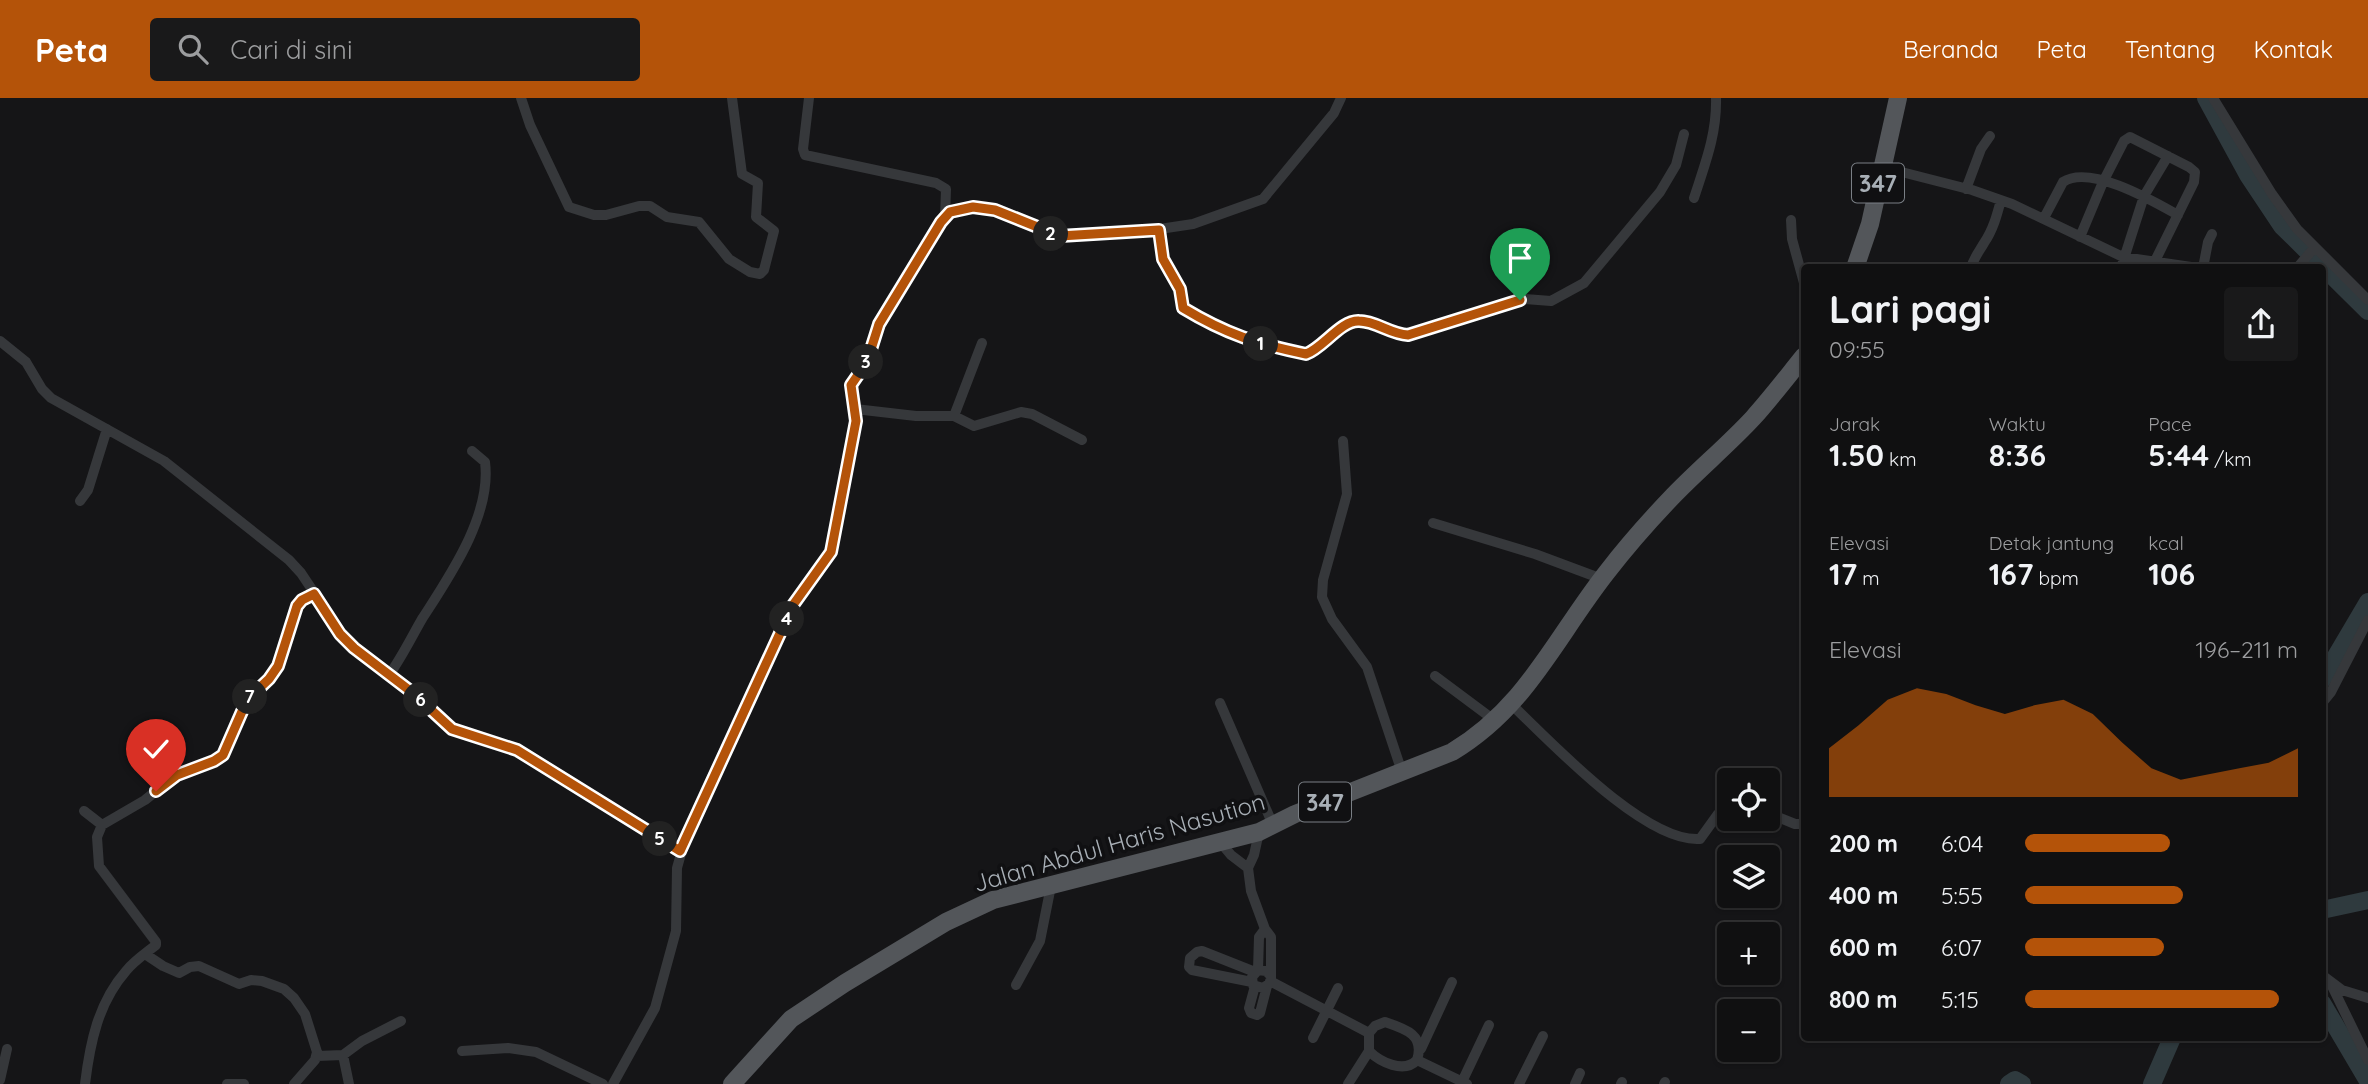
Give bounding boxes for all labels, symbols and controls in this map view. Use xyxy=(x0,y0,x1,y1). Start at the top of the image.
search box xyxy=(150,18,640,81)
text: Peta xyxy=(35,29,108,70)
icon: search xyxy=(174,30,212,68)
text: Cari di sini xyxy=(230,33,352,66)
text: Beranda xyxy=(1903,34,1999,64)
text: Peta xyxy=(2037,34,2087,64)
text: Tentang xyxy=(2125,34,2215,64)
text: Kontak xyxy=(2253,34,2333,64)
road number: 347 xyxy=(1852,164,1904,202)
pin: 2 xyxy=(1034,216,1068,252)
text: 2 xyxy=(1045,221,1056,245)
pin xyxy=(1490,228,1550,300)
icon: arrive xyxy=(1501,239,1539,277)
text: Lari pagi xyxy=(1829,285,1991,333)
button: share xyxy=(2224,287,2298,361)
pin: 1 xyxy=(1244,327,1278,362)
text: 1 xyxy=(1257,331,1264,355)
text: 09:55 xyxy=(1829,335,1885,364)
pin: 3 xyxy=(848,344,884,380)
text: 3 xyxy=(860,349,871,373)
text: Jarak xyxy=(1829,412,1880,436)
text: Waktu xyxy=(1989,412,2046,436)
text: Pace xyxy=(2148,412,2192,436)
text: 1.50 xyxy=(1829,436,1884,474)
text: 8:36 xyxy=(1989,436,2046,474)
text: 5:44 xyxy=(2148,436,2209,474)
text: km xyxy=(1884,447,1917,471)
text: /km xyxy=(2209,447,2252,471)
text: Elevasi xyxy=(1829,531,1889,555)
text: Detak jantung xyxy=(1989,531,2114,555)
text: kcal xyxy=(2148,531,2184,555)
text: 17 xyxy=(1829,555,1857,593)
text: 167 xyxy=(1989,555,2033,593)
text: 106 xyxy=(2148,555,2195,593)
text: m xyxy=(1857,566,1880,590)
text: bpm xyxy=(2033,566,2079,590)
pin: 4 xyxy=(770,602,804,636)
text: 4 xyxy=(781,606,792,630)
text: Elevasi xyxy=(1829,635,1902,664)
text: 196–211 m xyxy=(2196,635,2298,664)
pin: 7 xyxy=(232,680,268,714)
pin: 6 xyxy=(404,682,438,718)
text: 7 xyxy=(244,684,255,708)
text: 6 xyxy=(415,687,426,711)
pin xyxy=(126,719,186,791)
icon: check xyxy=(137,730,175,768)
map controls xyxy=(1717,768,1780,1062)
button: locate xyxy=(1717,768,1780,831)
road number: 347 xyxy=(1299,782,1351,822)
street label: Jalan Abdul Haris Nasution xyxy=(970,786,1268,898)
pin: 5 xyxy=(642,822,678,856)
text: 5 xyxy=(654,826,665,850)
text: 200 m xyxy=(1829,829,1898,858)
text: 6:04 xyxy=(1941,829,1983,858)
button: layers xyxy=(1717,845,1780,908)
text: 400 m xyxy=(1829,881,1898,910)
text: 5:55 xyxy=(1941,881,1983,910)
button: + xyxy=(1717,922,1780,985)
text: 600 m xyxy=(1829,933,1898,962)
text: 6:07 xyxy=(1941,933,1982,962)
text: 800 m xyxy=(1829,985,1898,1014)
text: 5:15 xyxy=(1941,985,1979,1014)
button: − xyxy=(1717,999,1780,1062)

